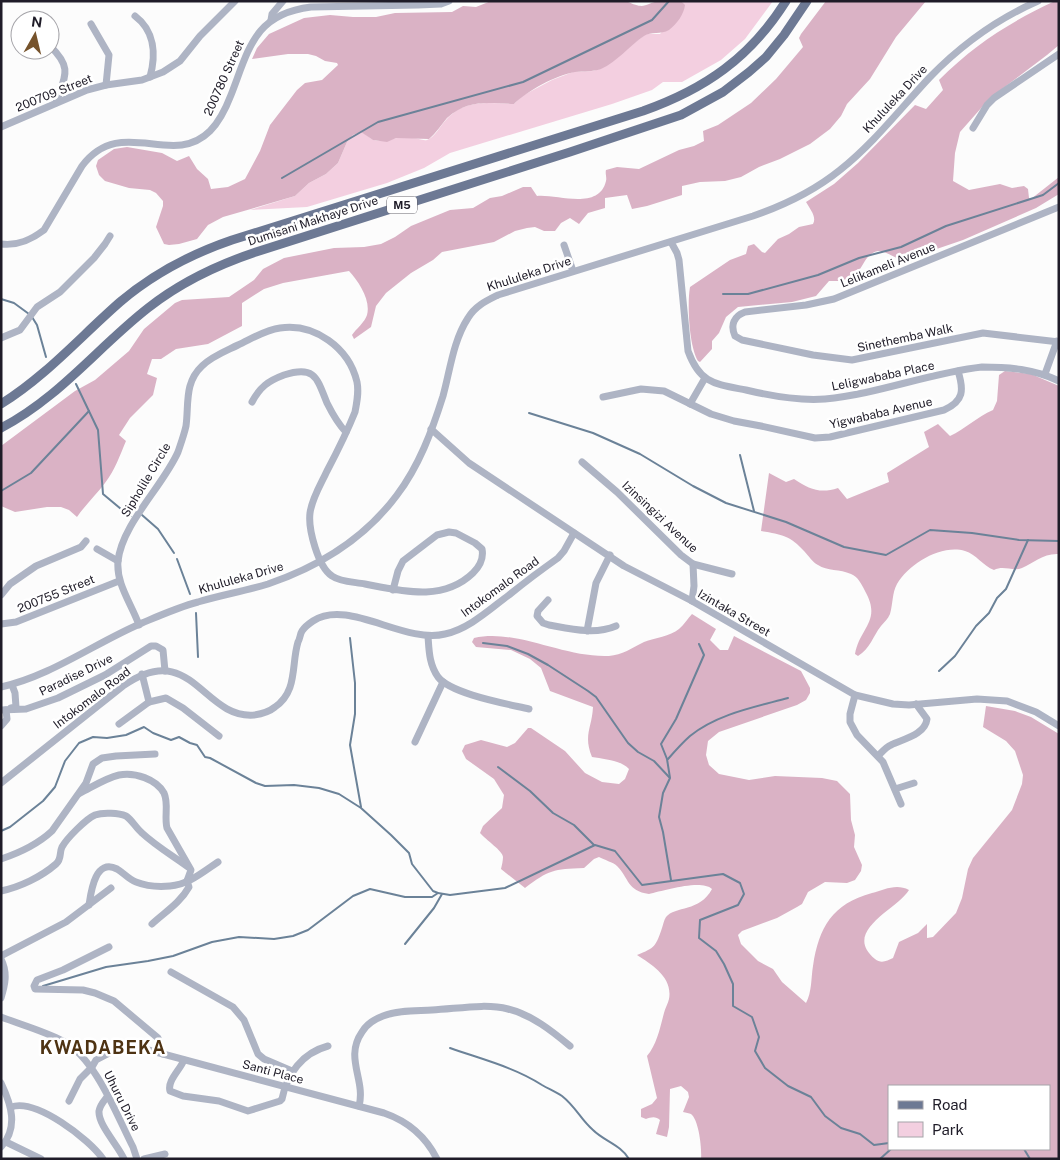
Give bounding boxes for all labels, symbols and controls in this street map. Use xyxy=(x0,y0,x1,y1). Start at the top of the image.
north arrow xyxy=(10,10,60,60)
text: N xyxy=(30,13,43,31)
street label: 200780 Street xyxy=(201,38,247,118)
street label: Khululeka Drive xyxy=(860,62,930,136)
street label: 200709 Street xyxy=(14,71,95,115)
street label: Dumisani Makhaye Drive xyxy=(246,193,380,249)
road number: M5 xyxy=(387,196,417,214)
street label: Lelikameli Avenue xyxy=(838,239,938,290)
street label: Khululeka Drive xyxy=(485,254,573,294)
street label: Sinethemba Walk xyxy=(856,321,954,355)
street label: Leligwababa Place xyxy=(830,358,936,394)
street label: Yigwababa Avenue xyxy=(828,394,934,432)
street label: Sipholile Circle xyxy=(118,440,174,520)
street label: Izinsingizi Avenue xyxy=(619,478,701,556)
street label: Intokomalo Road xyxy=(458,554,542,620)
street label: Khululeka Drive xyxy=(197,559,285,597)
street label: 200755 Street xyxy=(15,572,97,616)
street label: Izintaka Street xyxy=(695,587,773,640)
street label: Paradise Drive xyxy=(37,651,115,699)
street label: Intokomalo Road xyxy=(51,664,133,732)
district label: KWADABEKA xyxy=(40,1037,166,1058)
street label: Santi Place xyxy=(241,1057,305,1087)
street label: Uhuru Drive xyxy=(101,1069,143,1134)
legend xyxy=(888,1085,1050,1150)
text: Road xyxy=(932,1096,968,1113)
text: Park xyxy=(932,1121,964,1138)

